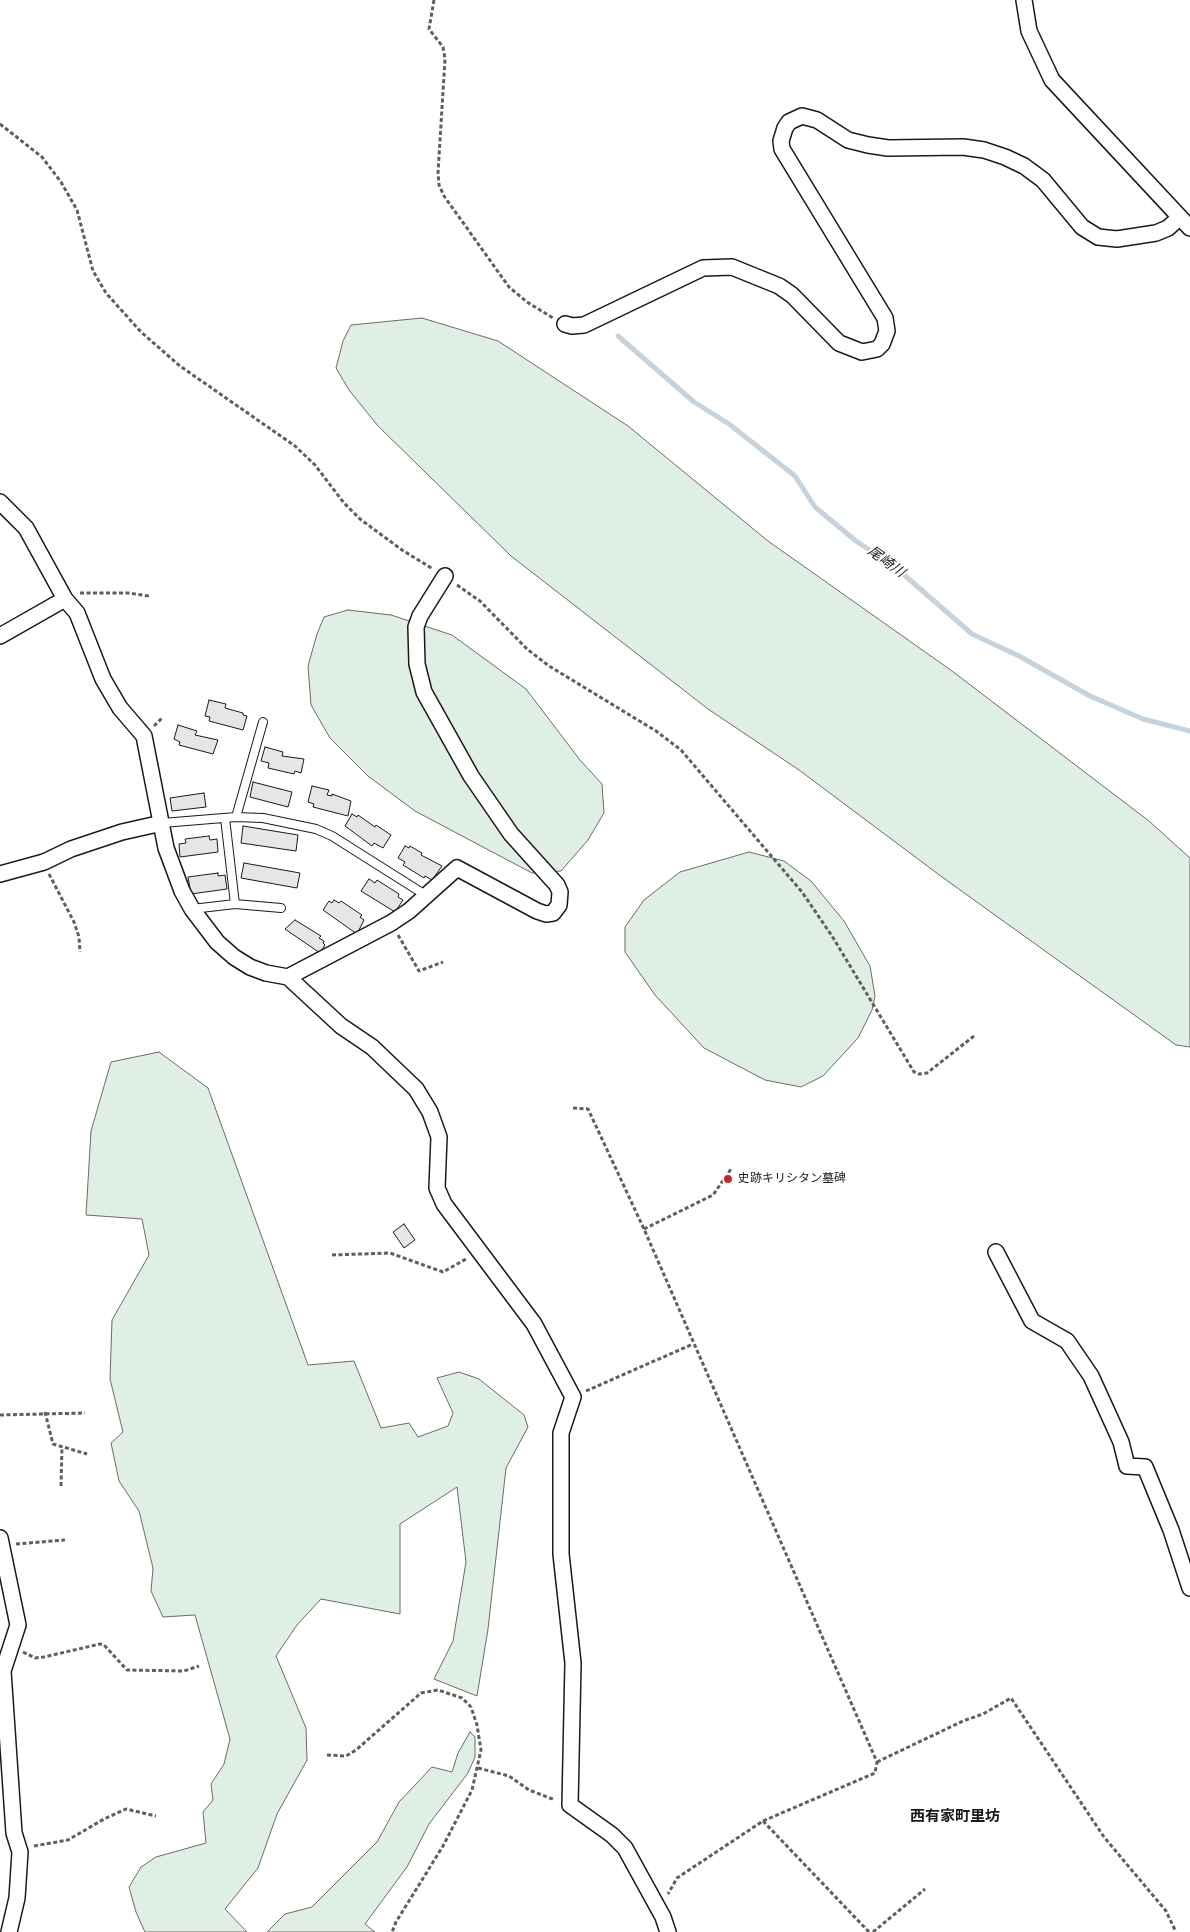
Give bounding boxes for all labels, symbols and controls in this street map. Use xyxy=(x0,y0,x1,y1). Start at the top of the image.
water label: 尾崎川 xyxy=(864,543,908,581)
place label: 史跡キリシタン墓碑 xyxy=(738,1172,846,1186)
marker: 史跡キリシタン墓碑 xyxy=(722,1173,734,1185)
district label: 西有家町里坊 xyxy=(910,1808,1000,1826)

